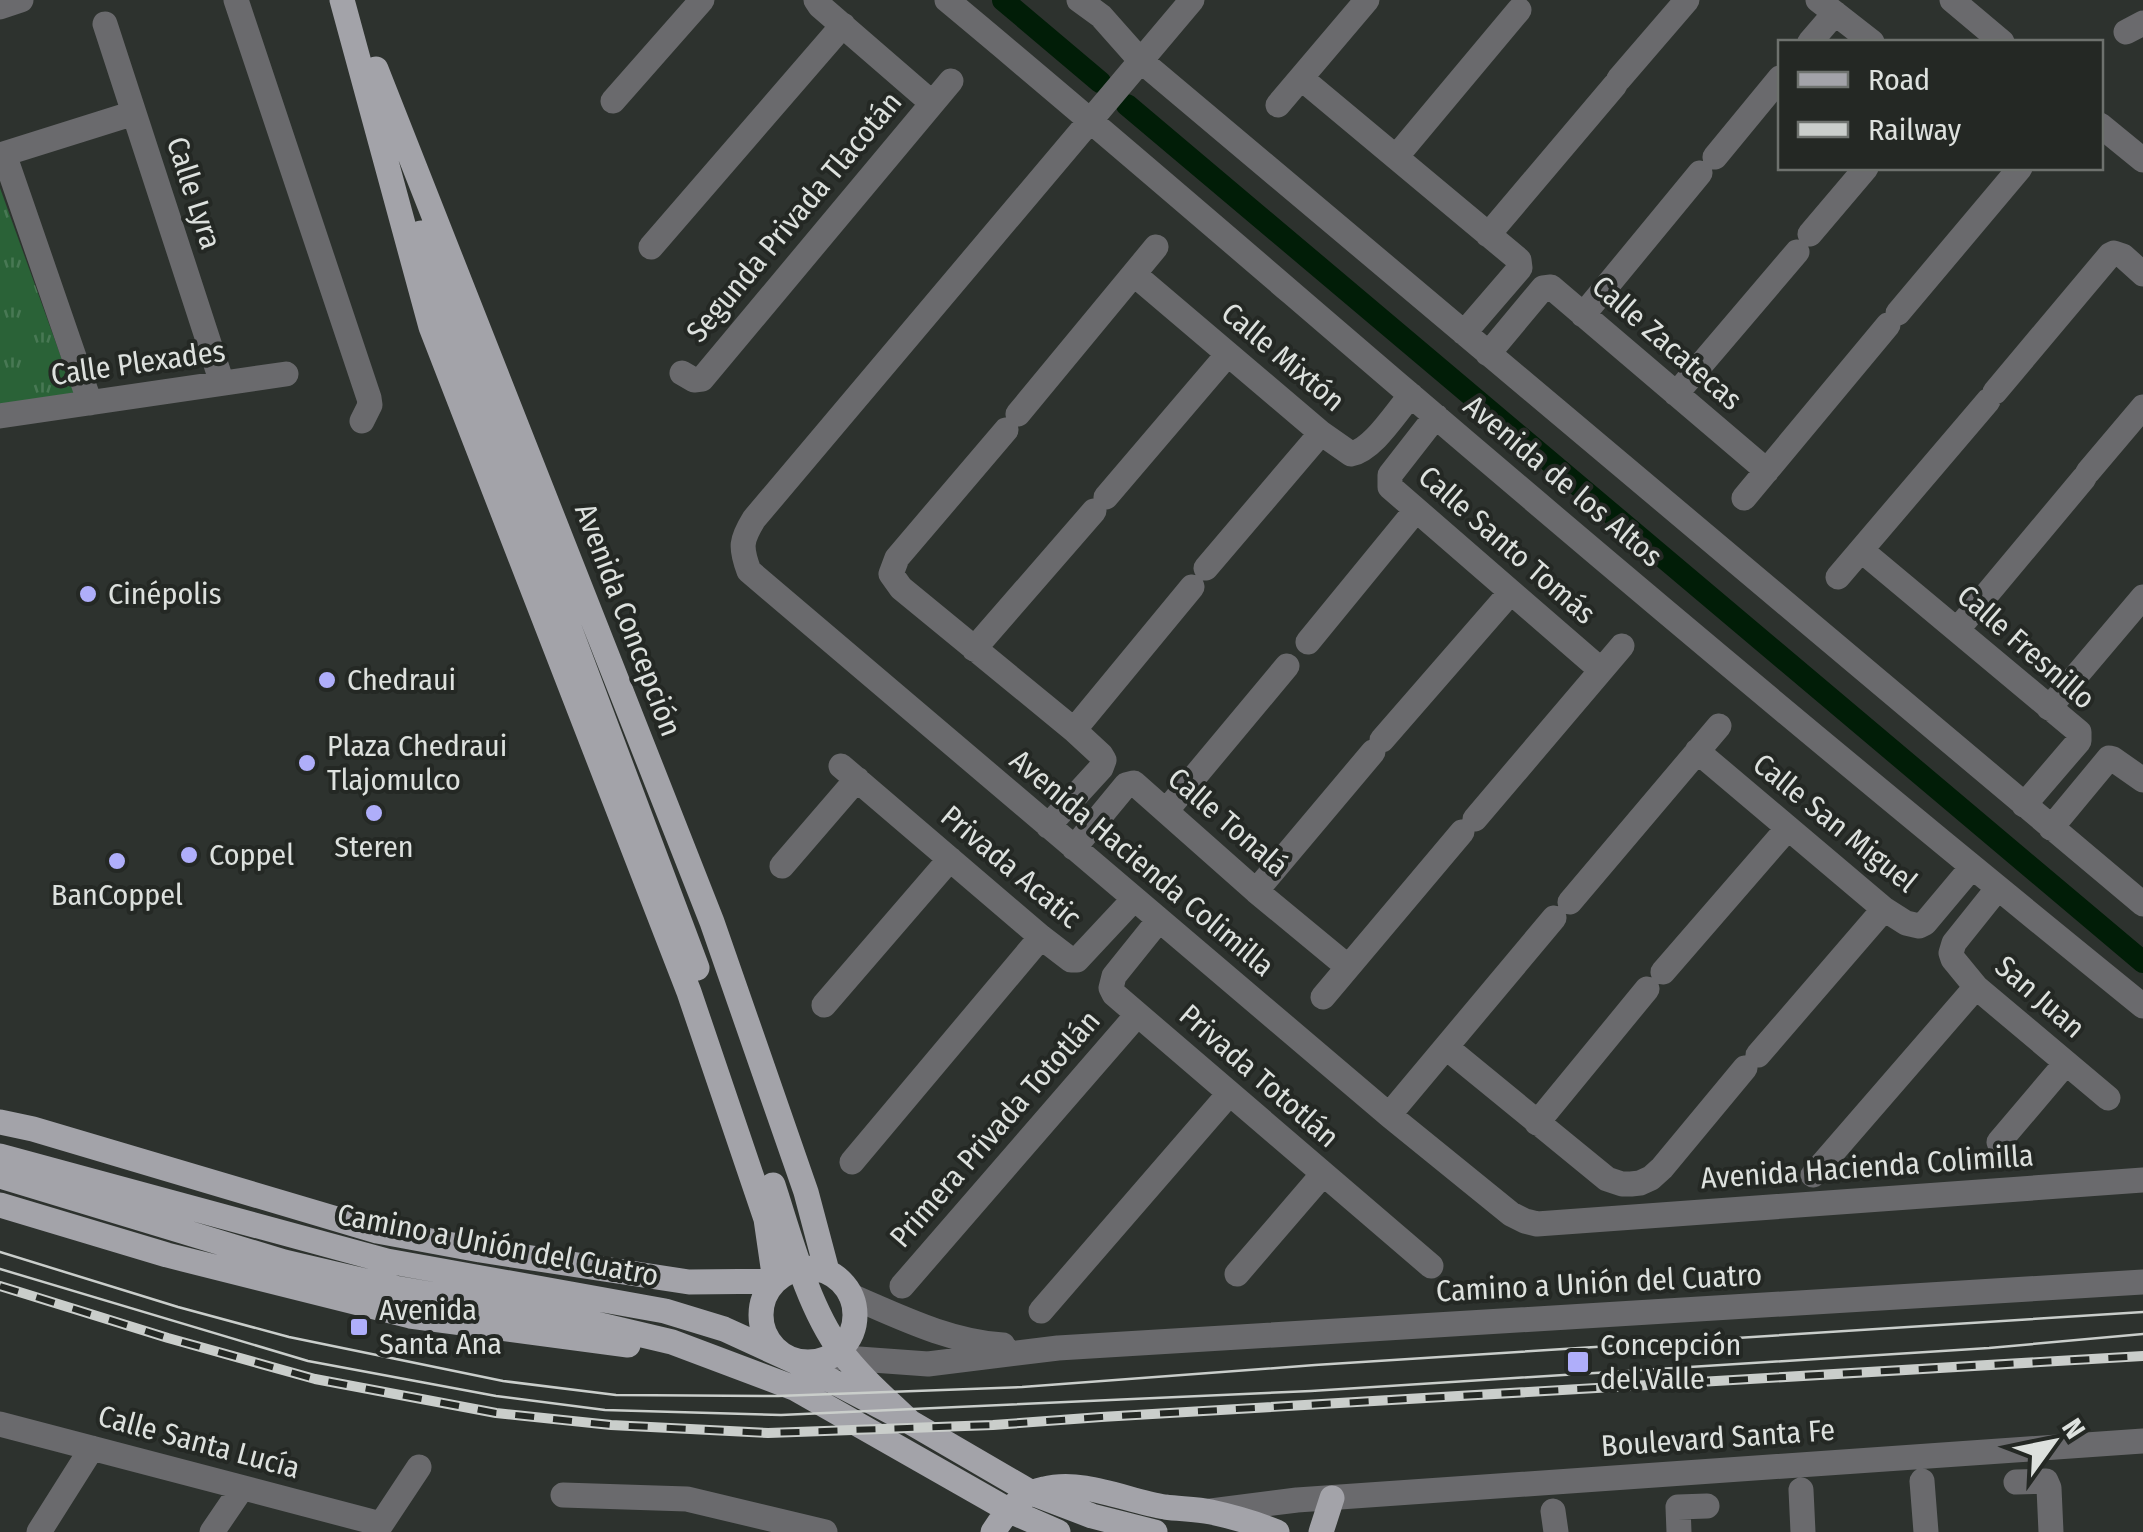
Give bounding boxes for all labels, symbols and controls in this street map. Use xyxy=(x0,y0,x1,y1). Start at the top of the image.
legend xyxy=(1778,40,2103,170)
text: Road xyxy=(1868,62,1930,98)
street label: Segunda Privada Tlacotán xyxy=(679,85,909,349)
text: Railway xyxy=(1868,112,1962,148)
street label: Calle Lyra xyxy=(159,132,229,254)
street label: Calle Zacatecas xyxy=(1585,268,1749,418)
street label: Calle Mixtón xyxy=(1214,295,1352,419)
street label: Calle Plexades xyxy=(48,333,228,393)
street label: Avenida de los Altos xyxy=(1456,387,1670,575)
street label: Calle Santo Tomás xyxy=(1411,458,1603,632)
street label: Avenida Concepción xyxy=(567,499,689,741)
place label: Cinépolis xyxy=(108,576,221,612)
street label: Calle Fresnillo xyxy=(1950,577,2102,717)
marker: Cinépolis xyxy=(77,583,99,605)
place label: Chedraui xyxy=(347,662,456,698)
marker: Chedraui xyxy=(316,669,338,691)
place label: Plaza Chedraui Tlajomulco xyxy=(327,728,507,798)
street label: Avenida Hacienda Colimilla xyxy=(1003,742,1281,984)
street label: Calle San Miguel xyxy=(1746,746,1924,900)
marker: Plaza Chedraui Tlajomulco xyxy=(296,752,318,774)
street label: Calle Tonalá xyxy=(1160,760,1296,884)
street label: Privada Acatic xyxy=(934,798,1088,936)
marker: Steren xyxy=(363,802,385,824)
place label: Steren xyxy=(334,829,414,865)
place label: Coppel xyxy=(209,837,294,873)
marker: Coppel xyxy=(178,844,200,866)
marker: BanCoppel xyxy=(106,850,128,872)
place label: BanCoppel xyxy=(51,877,183,913)
street label: San Juan xyxy=(1988,948,2092,1046)
street label: Privada Tototlán xyxy=(1172,997,1346,1155)
street label: Primera Privada Tototlán xyxy=(882,1003,1108,1255)
street label: Avenida Hacienda Colimilla xyxy=(1699,1137,2035,1197)
street label: Camino a Unión del Cuatro xyxy=(334,1196,662,1294)
street label: Camino a Unión del Cuatro xyxy=(1435,1256,1763,1310)
place label: Avenida Santa Ana xyxy=(379,1292,502,1362)
marker: Avenida Santa Ana xyxy=(348,1316,370,1338)
place label: Concepción del Valle xyxy=(1600,1327,1741,1397)
marker: Concepción del Valle xyxy=(1565,1349,1591,1375)
north arrow xyxy=(2003,1392,2103,1492)
street label: Calle Santa Lucía xyxy=(94,1398,304,1486)
street label: Boulevard Santa Fe xyxy=(1600,1412,1836,1464)
text: N xyxy=(2055,1413,2092,1445)

